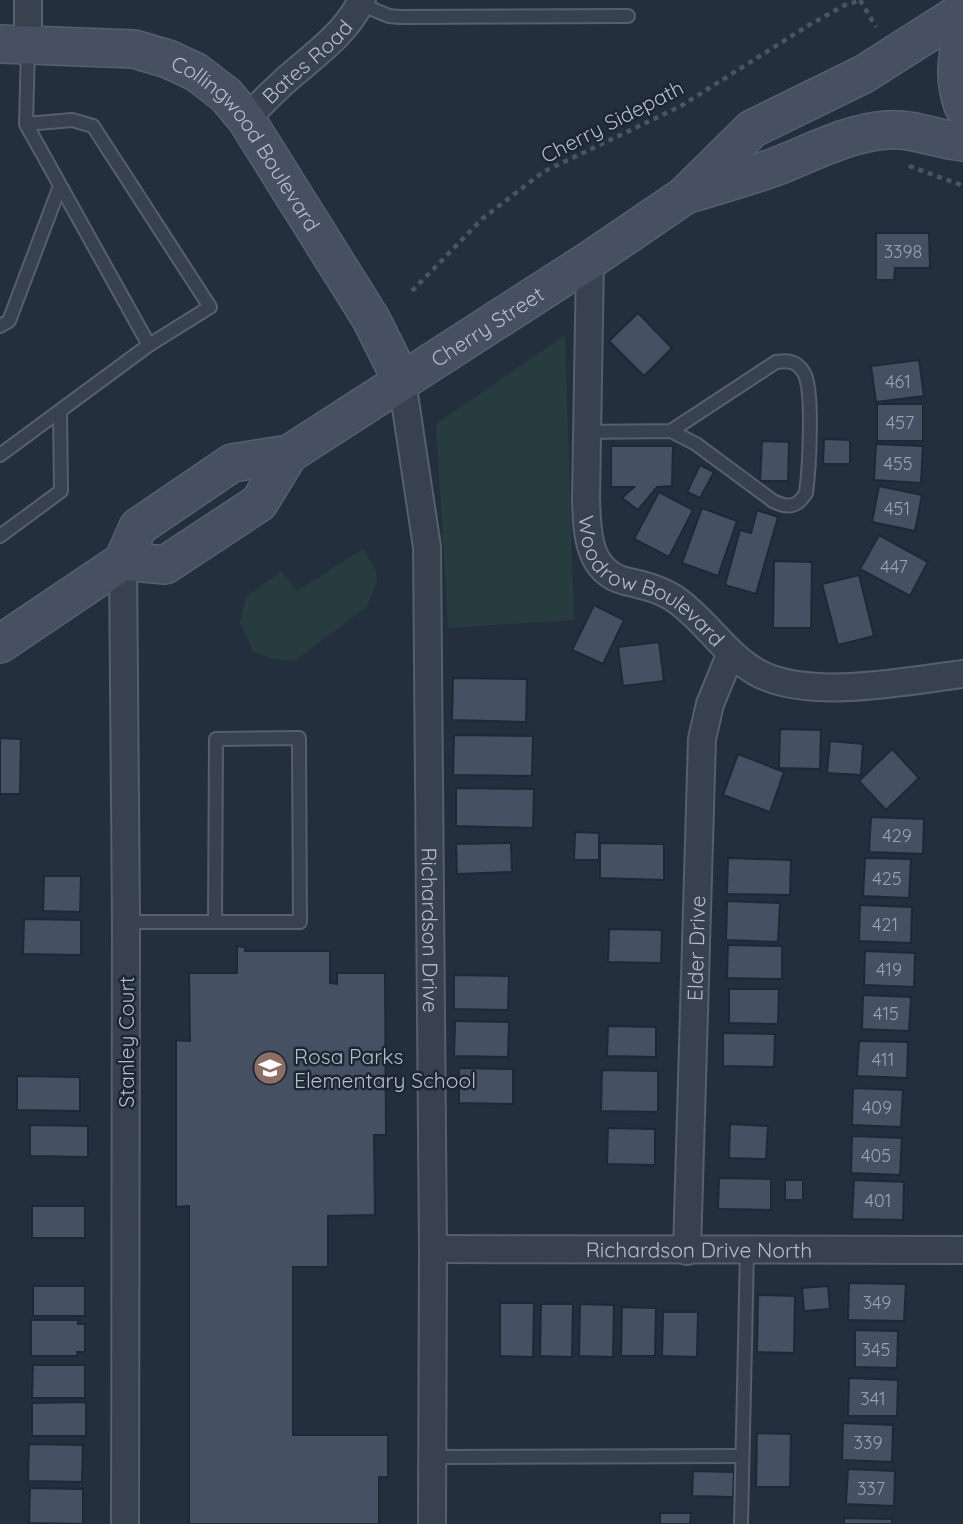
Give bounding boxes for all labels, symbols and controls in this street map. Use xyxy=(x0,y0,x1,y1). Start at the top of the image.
street label: Bates Road xyxy=(256,14,358,109)
street label: Collingwood Boulevard xyxy=(167,49,326,236)
street label: Cherry Sidepath xyxy=(536,74,688,168)
house number: 3398 xyxy=(884,240,922,263)
street label: Cherry Street xyxy=(426,280,548,372)
house number: 461 xyxy=(885,370,911,393)
house number: 457 xyxy=(886,411,914,434)
house number: 455 xyxy=(883,452,913,475)
house number: 451 xyxy=(884,497,910,520)
street label: Woodrow Boulevard xyxy=(573,514,730,651)
house number: 447 xyxy=(880,555,908,578)
house number: 429 xyxy=(882,824,912,847)
street label: Richardson Drive xyxy=(417,847,444,1013)
house number: 425 xyxy=(872,867,902,890)
street label: Elder Drive xyxy=(681,895,710,1001)
house number: 421 xyxy=(872,913,898,936)
house number: 419 xyxy=(876,958,902,981)
street label: Stanley Court xyxy=(113,976,139,1108)
house number: 415 xyxy=(873,1002,899,1025)
place label: Rosa Parks Elementary School xyxy=(294,1043,476,1093)
house number: 411 xyxy=(872,1048,894,1071)
school or university icon: Rosa Parks Elementary School xyxy=(251,1049,289,1087)
house number: 409 xyxy=(862,1096,892,1119)
house number: 405 xyxy=(861,1144,891,1167)
house number: 401 xyxy=(865,1189,891,1212)
street label: Richardson Drive North xyxy=(586,1236,812,1263)
house number: 349 xyxy=(863,1291,891,1314)
house number: 345 xyxy=(862,1338,890,1361)
house number: 341 xyxy=(860,1387,886,1410)
house number: 339 xyxy=(854,1431,882,1454)
house number: 337 xyxy=(857,1477,885,1500)

